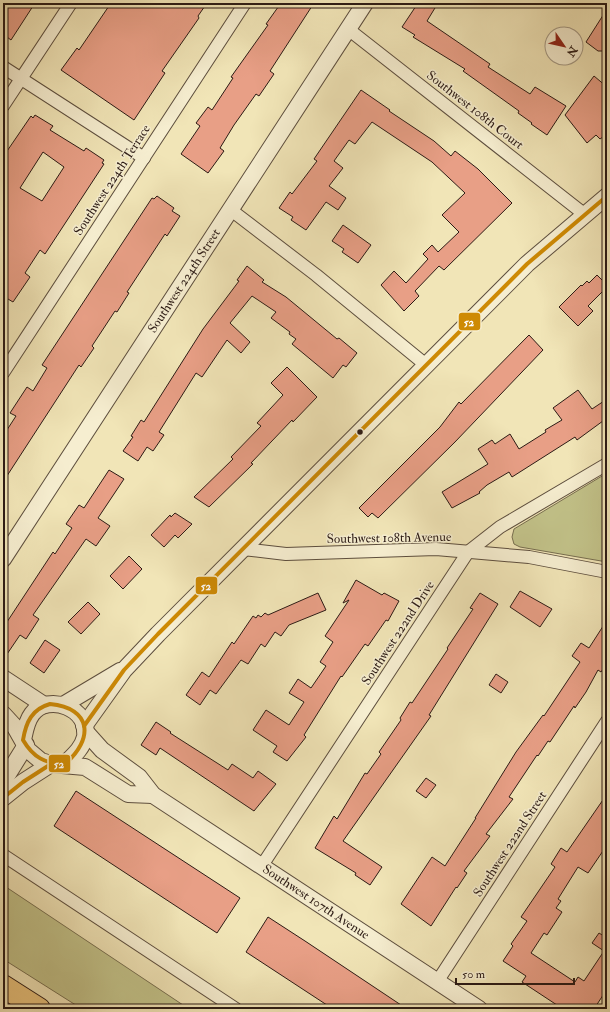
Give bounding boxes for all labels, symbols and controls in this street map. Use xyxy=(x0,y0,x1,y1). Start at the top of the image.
north arrow xyxy=(544,26,584,66)
text: N xyxy=(563,43,581,60)
street label: Southwest 108th Court xyxy=(423,67,527,153)
street label: Southwest 224th Terrace xyxy=(70,121,154,238)
street label: Southwest 224th Street xyxy=(144,226,224,336)
line badge: 52 xyxy=(458,312,481,331)
text: 52 xyxy=(464,316,475,329)
unlabelled marker xyxy=(355,427,365,437)
street label: Southwest 108th Avenue xyxy=(327,529,452,547)
line badge: 52 xyxy=(195,576,218,595)
street label: Southwest 222nd Drive xyxy=(358,577,438,688)
text: 52 xyxy=(201,580,212,593)
line badge: 52 xyxy=(48,754,71,773)
text: 52 xyxy=(54,758,65,771)
street label: Southwest 222nd Street xyxy=(470,788,550,900)
street label: Southwest 107th Avenue xyxy=(259,861,373,943)
scale bar xyxy=(456,960,574,986)
text: 50 m xyxy=(462,967,486,982)

